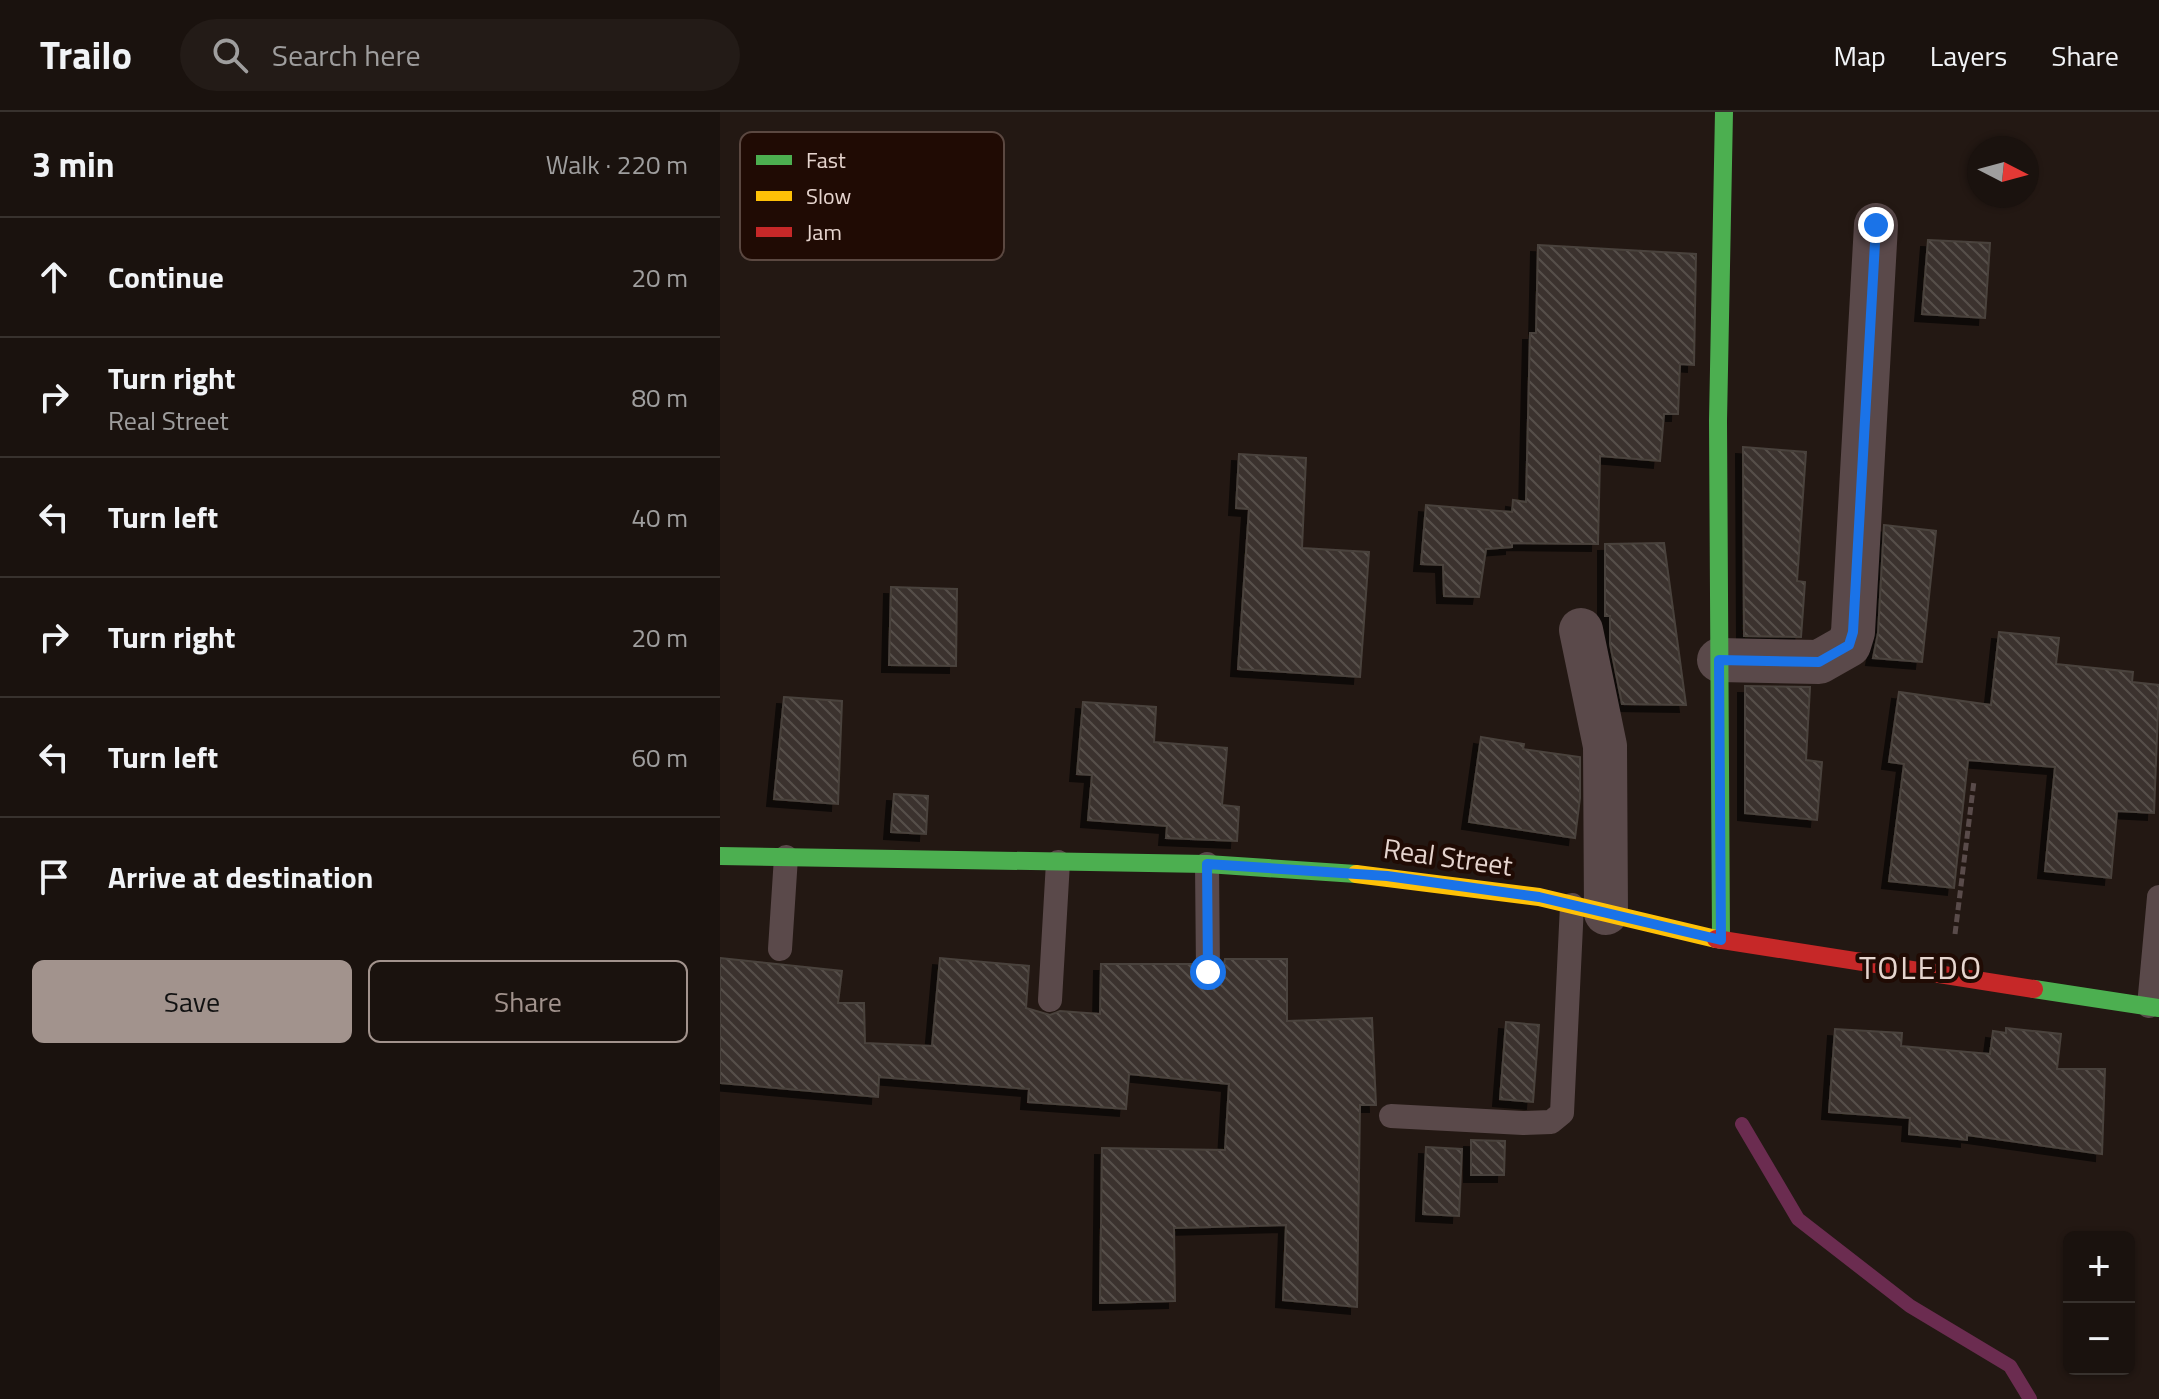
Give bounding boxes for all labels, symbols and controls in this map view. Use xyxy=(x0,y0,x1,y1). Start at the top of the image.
search box xyxy=(180,19,740,91)
text: Trailo xyxy=(40,26,132,84)
text: Search here xyxy=(272,32,421,78)
icon: search xyxy=(208,33,252,77)
text: Map xyxy=(1833,34,1886,77)
text: Layers xyxy=(1930,34,2007,77)
text: Share xyxy=(2051,34,2119,77)
legend xyxy=(740,132,1004,260)
north arrow xyxy=(1967,136,2039,208)
text: 3 min xyxy=(32,138,115,190)
text: Fast xyxy=(806,143,846,177)
text: Walk · 220 m xyxy=(546,145,688,184)
text: Slow xyxy=(806,179,852,213)
route end xyxy=(1858,207,1894,243)
text: Jam xyxy=(806,215,842,249)
text: Continue xyxy=(108,254,224,300)
icon: ahead xyxy=(32,255,76,299)
text: 20 m xyxy=(631,258,688,297)
text: Turn right xyxy=(108,355,236,401)
icon: right xyxy=(32,375,76,419)
text: 80 m xyxy=(631,378,688,417)
text: Real Street xyxy=(108,401,229,440)
text: Turn left xyxy=(108,494,218,540)
icon: left xyxy=(32,495,76,539)
text: 40 m xyxy=(631,498,688,537)
text: Turn right xyxy=(108,614,236,660)
icon: right xyxy=(32,615,76,659)
text: 20 m xyxy=(631,618,688,657)
text: Turn left xyxy=(108,734,218,780)
icon: left xyxy=(32,735,76,779)
text: 60 m xyxy=(631,738,688,777)
street label: Real Street xyxy=(1381,826,1516,887)
text: Arrive at destination xyxy=(108,854,373,900)
icon: arrive xyxy=(32,855,76,899)
district label: TOLEDO xyxy=(1859,943,1983,991)
route start xyxy=(1190,954,1226,990)
button: Save xyxy=(32,960,352,1043)
button: Share xyxy=(368,960,688,1043)
map controls xyxy=(2063,1231,2135,1375)
button: + xyxy=(2063,1231,2135,1303)
button: − xyxy=(2063,1303,2135,1375)

